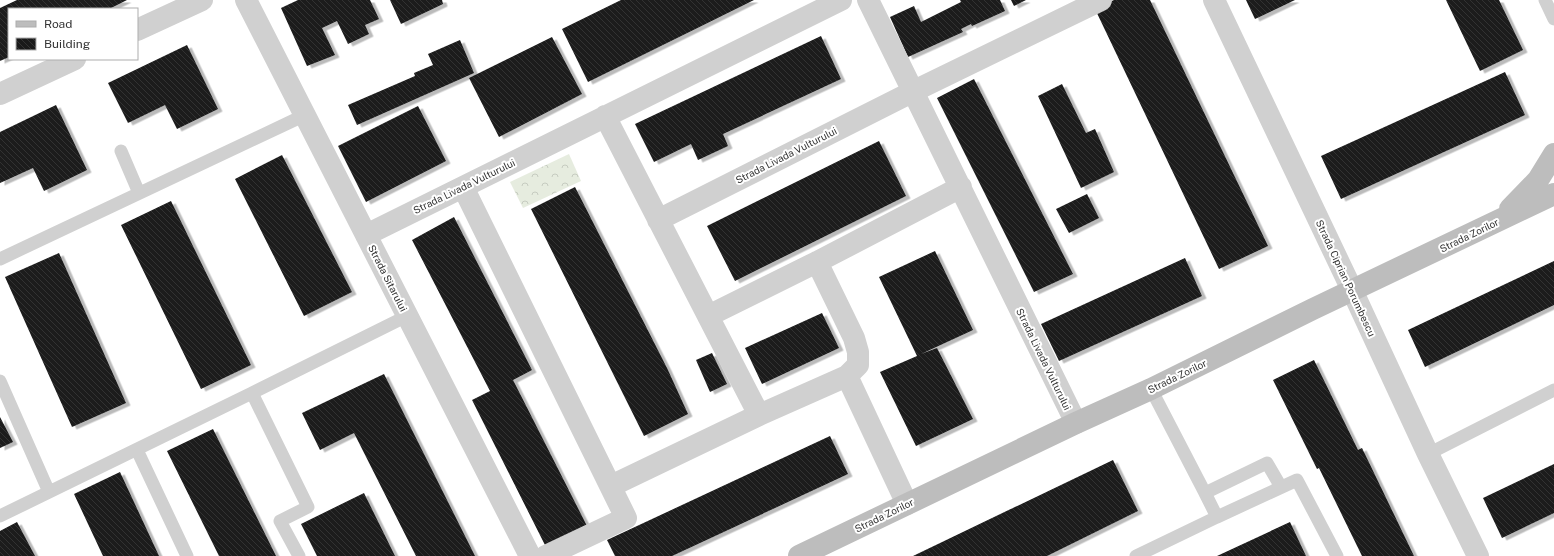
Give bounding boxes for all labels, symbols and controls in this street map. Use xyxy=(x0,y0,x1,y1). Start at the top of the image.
legend xyxy=(8,8,138,60)
text: Road xyxy=(44,17,72,31)
text: Building xyxy=(44,37,90,51)
street label: Strada Livada Vulturului xyxy=(733,124,839,186)
street label: Strada Livada Vulturului xyxy=(411,156,517,216)
street label: Strada Zorilor xyxy=(1437,215,1501,254)
street label: Strada Ciprian Porumbescu xyxy=(1314,218,1378,338)
street label: Strada Sitarului xyxy=(366,243,410,313)
street label: Strada Livada Vulturului xyxy=(1014,306,1074,412)
street label: Strada Zorilor xyxy=(1145,356,1209,395)
street label: Strada Zorilor xyxy=(852,495,916,534)

